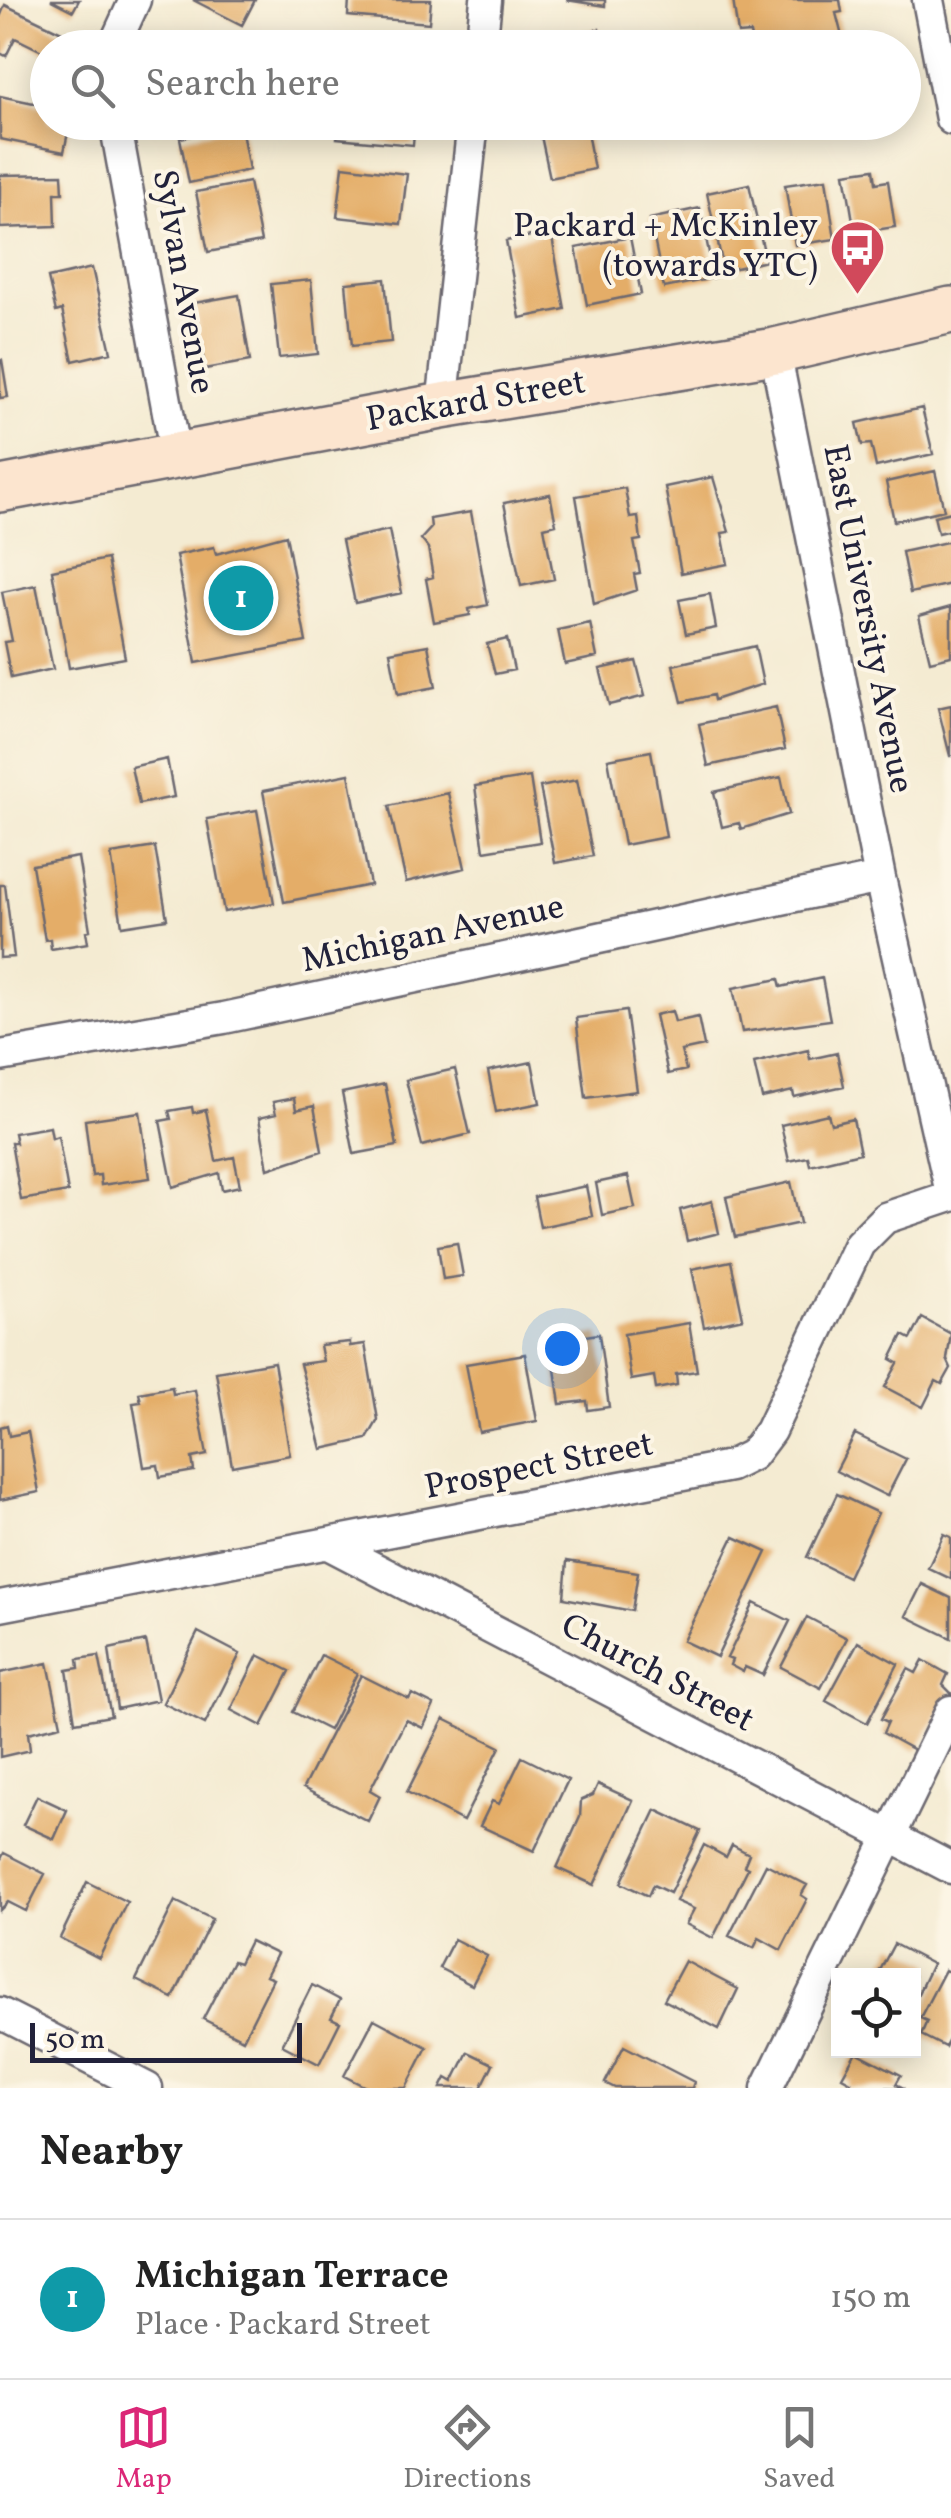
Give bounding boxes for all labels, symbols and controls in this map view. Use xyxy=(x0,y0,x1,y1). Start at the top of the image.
search box xyxy=(30,30,921,140)
icon: search xyxy=(65,58,120,113)
text: Search here xyxy=(145,59,340,112)
street label: Sylvan Avenue xyxy=(139,166,225,398)
place label: Packard + McKinley (towards YTC) xyxy=(513,203,818,291)
bus stop icon: Packard + McKinley (towards YTC) xyxy=(827,217,887,296)
street label: Packard Street xyxy=(362,359,590,445)
street label: East University Avenue xyxy=(810,441,924,797)
pin: 1 xyxy=(208,560,274,636)
street label: Michigan Avenue xyxy=(297,884,569,986)
your location xyxy=(537,1323,588,1374)
street label: Prospect Street xyxy=(421,1421,657,1513)
street label: Church Street xyxy=(552,1603,762,1745)
map controls xyxy=(831,1968,921,2058)
button: locate xyxy=(831,1968,921,2058)
scale bar xyxy=(30,2018,302,2062)
text: 50 m xyxy=(45,2021,105,2060)
text: Nearby xyxy=(40,2124,183,2183)
text: Michigan Terrace xyxy=(135,2251,449,2304)
text: 1 xyxy=(66,2277,79,2321)
text: 150 m xyxy=(830,2277,911,2321)
text: Place · Packard Street xyxy=(135,2304,431,2348)
tab: Map xyxy=(116,2400,172,2499)
tab: Directions xyxy=(403,2400,532,2499)
tab: Saved xyxy=(763,2400,835,2499)

